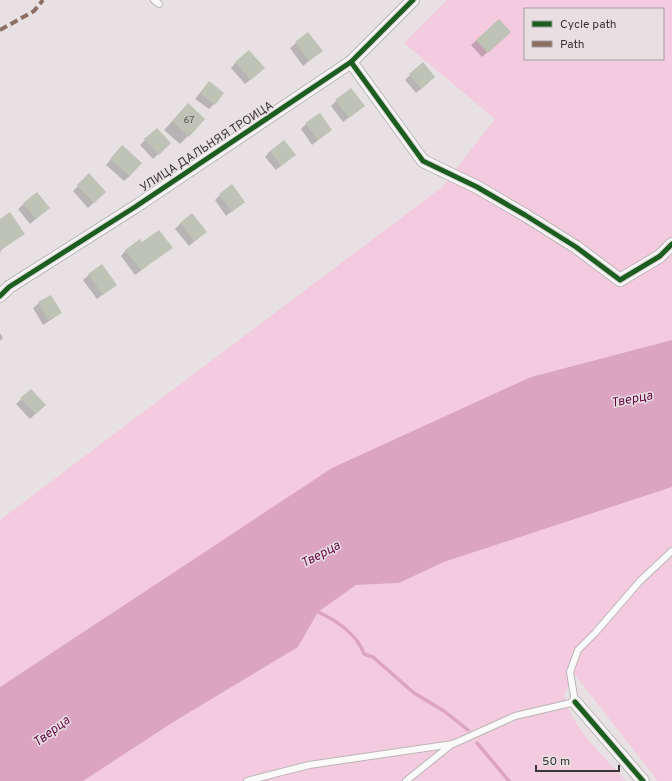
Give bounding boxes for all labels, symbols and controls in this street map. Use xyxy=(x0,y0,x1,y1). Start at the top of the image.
legend xyxy=(524,8,664,60)
text: Cycle path xyxy=(560,17,617,33)
text: Path xyxy=(560,37,585,53)
street label: УЛИЦА ДАЛЬНЯЯ ТРОИЦА xyxy=(137,98,277,196)
house number: 67 xyxy=(184,114,195,127)
water label: Тверца xyxy=(610,388,654,412)
water label: Тверца xyxy=(299,538,344,572)
water label: Тверца xyxy=(30,713,74,751)
scale bar xyxy=(536,747,619,773)
text: 50 m xyxy=(542,754,570,770)

